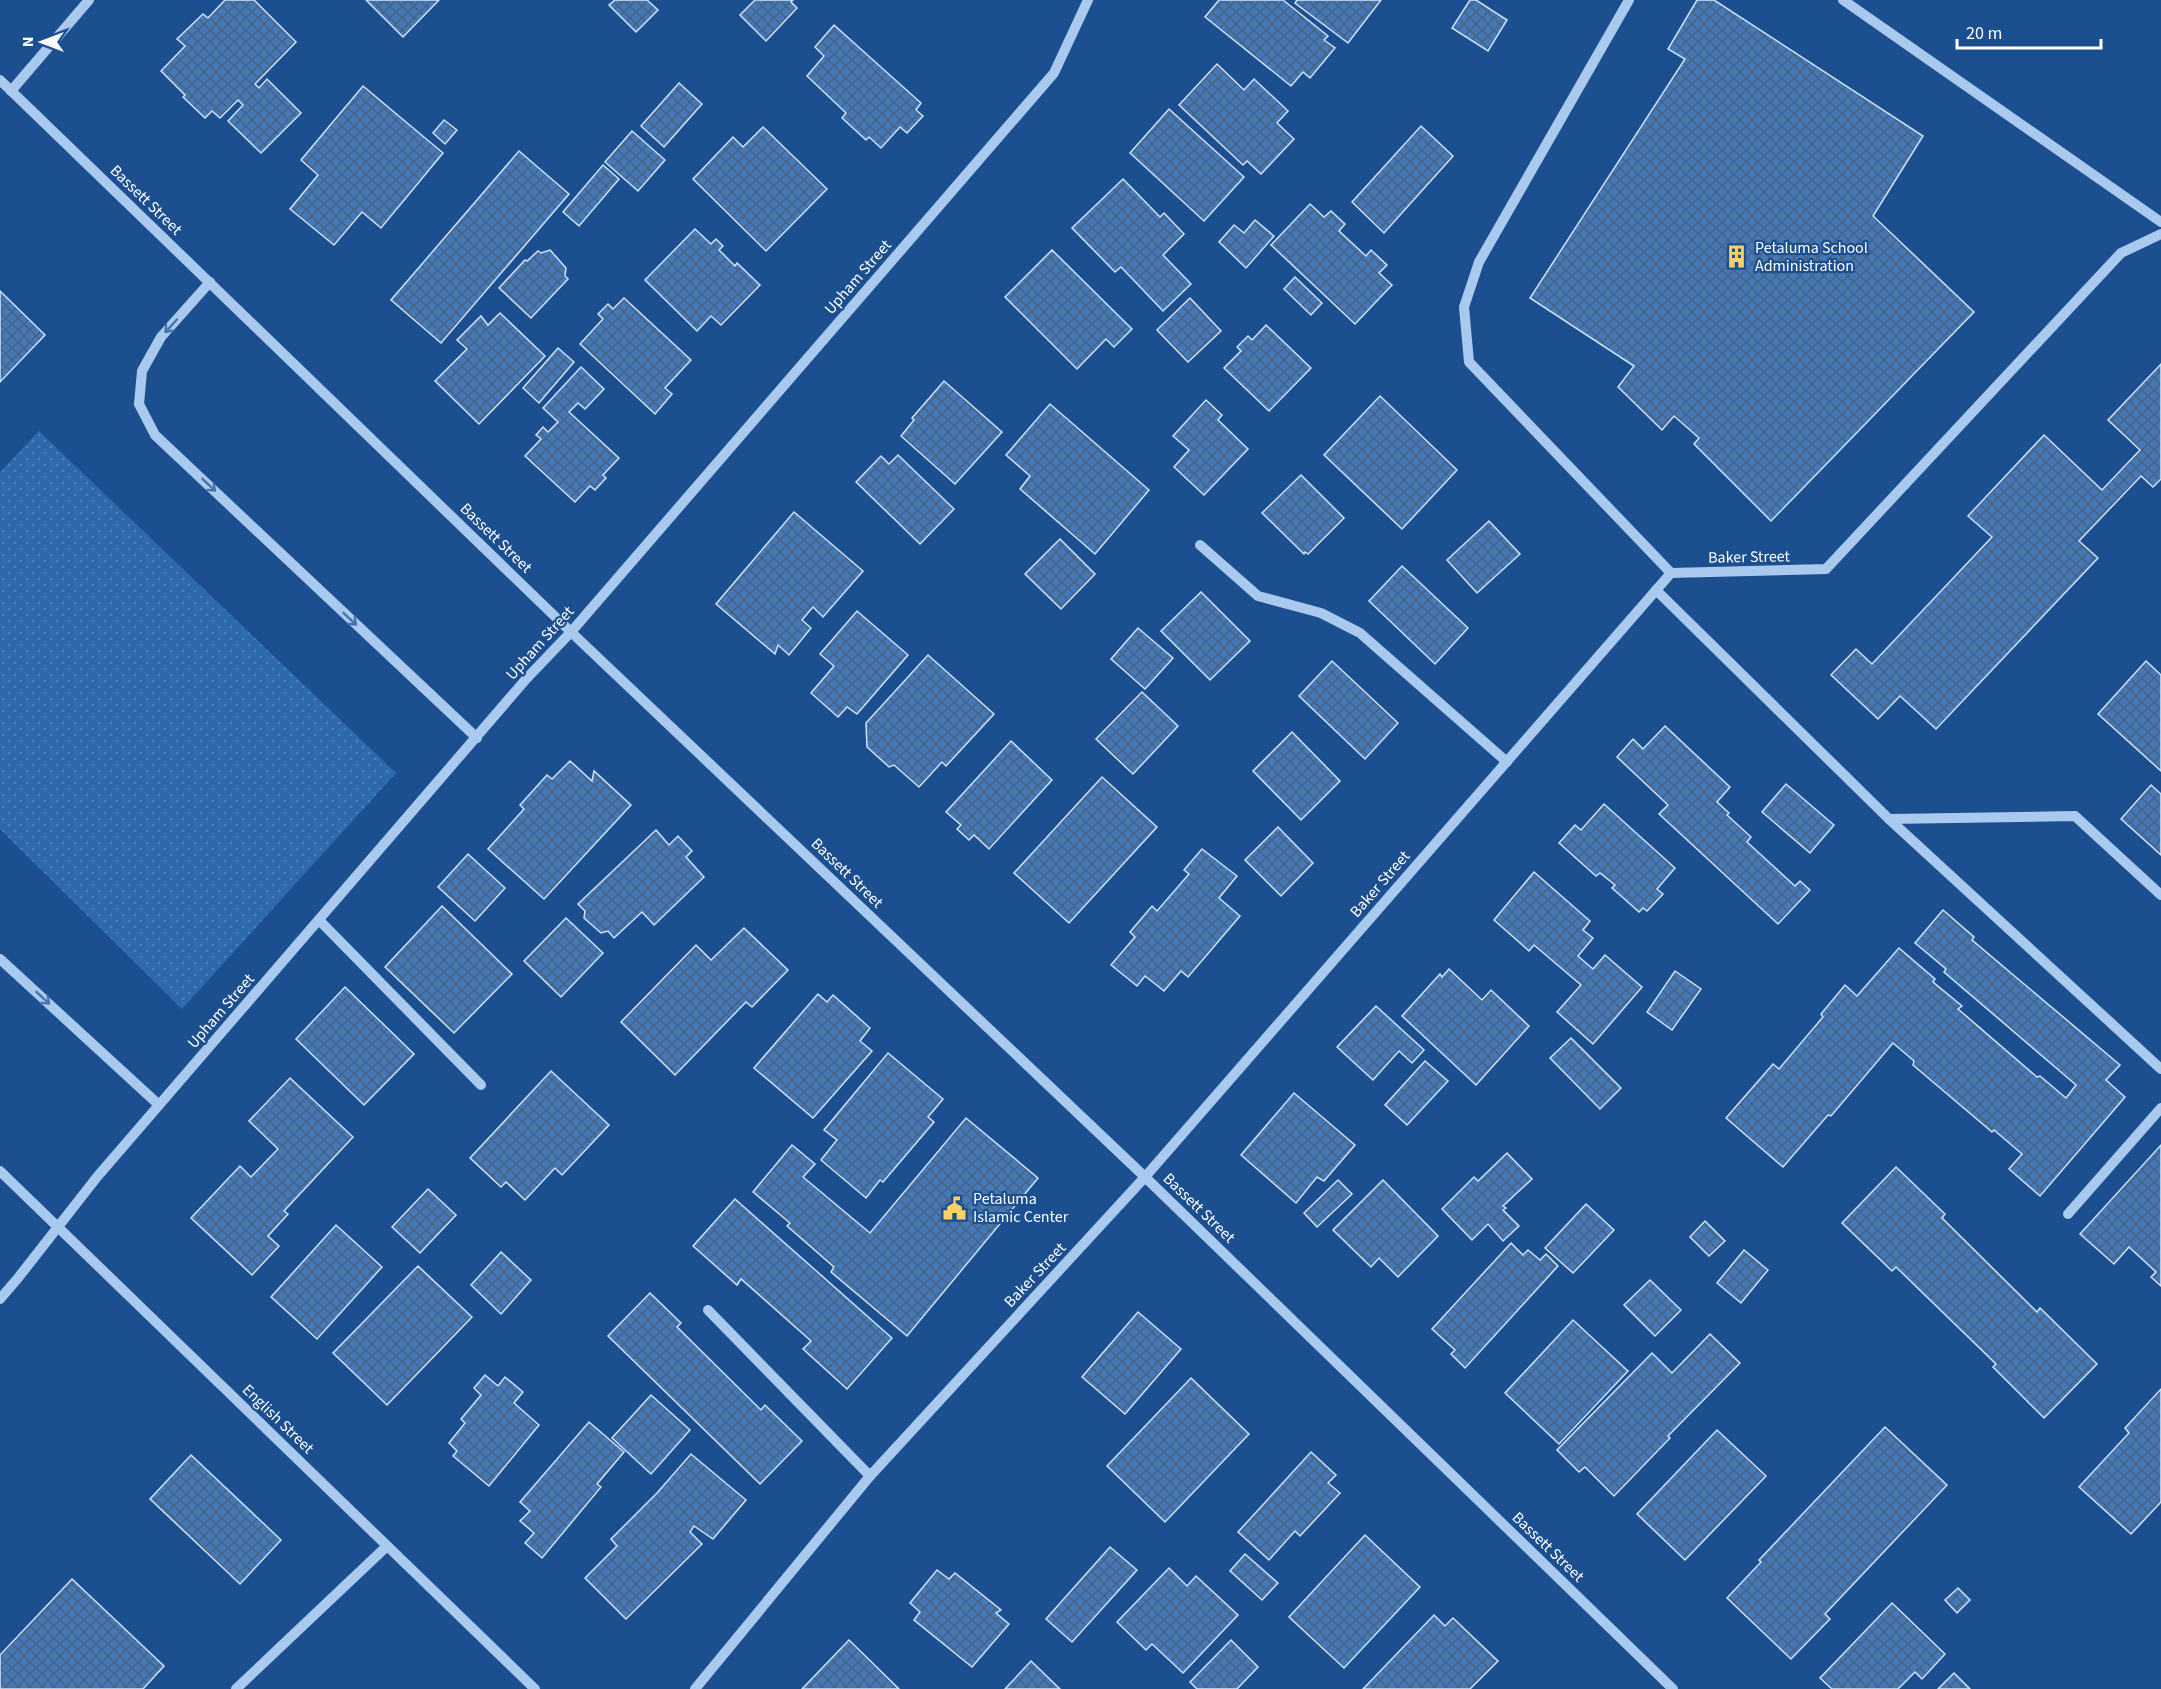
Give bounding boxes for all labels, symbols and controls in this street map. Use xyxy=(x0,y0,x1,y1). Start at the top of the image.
north arrow xyxy=(12,12,72,72)
scale bar xyxy=(1957,12,2101,50)
text: 20 m xyxy=(1966,21,2002,46)
text: N xyxy=(17,37,39,47)
street label: Bassett Street xyxy=(105,160,187,240)
street label: Upham Street xyxy=(819,234,897,319)
place label: Petaluma School Administration xyxy=(1755,237,1868,277)
building icon: Petaluma School Administration xyxy=(1724,244,1750,270)
one-way arrow xyxy=(164,318,178,333)
one-way arrow xyxy=(201,478,216,492)
street label: Bassett Street xyxy=(455,498,537,578)
street label: Baker Street xyxy=(1708,545,1791,569)
street label: Upham Street xyxy=(501,601,580,685)
one-way arrow xyxy=(343,612,358,626)
street label: Bassett Street xyxy=(806,833,888,913)
street label: Baker Street xyxy=(1345,845,1416,922)
street label: Upham Street xyxy=(182,968,260,1053)
one-way arrow xyxy=(35,991,50,1005)
street label: Bassett Street xyxy=(1158,1168,1240,1248)
place label: Petaluma Islamic Center xyxy=(973,1188,1069,1228)
public building icon: Petaluma Islamic Center xyxy=(942,1195,968,1221)
street label: Baker Street xyxy=(999,1237,1071,1312)
street label: English Street xyxy=(237,1379,319,1459)
street label: Bassett Street xyxy=(1507,1507,1589,1587)

